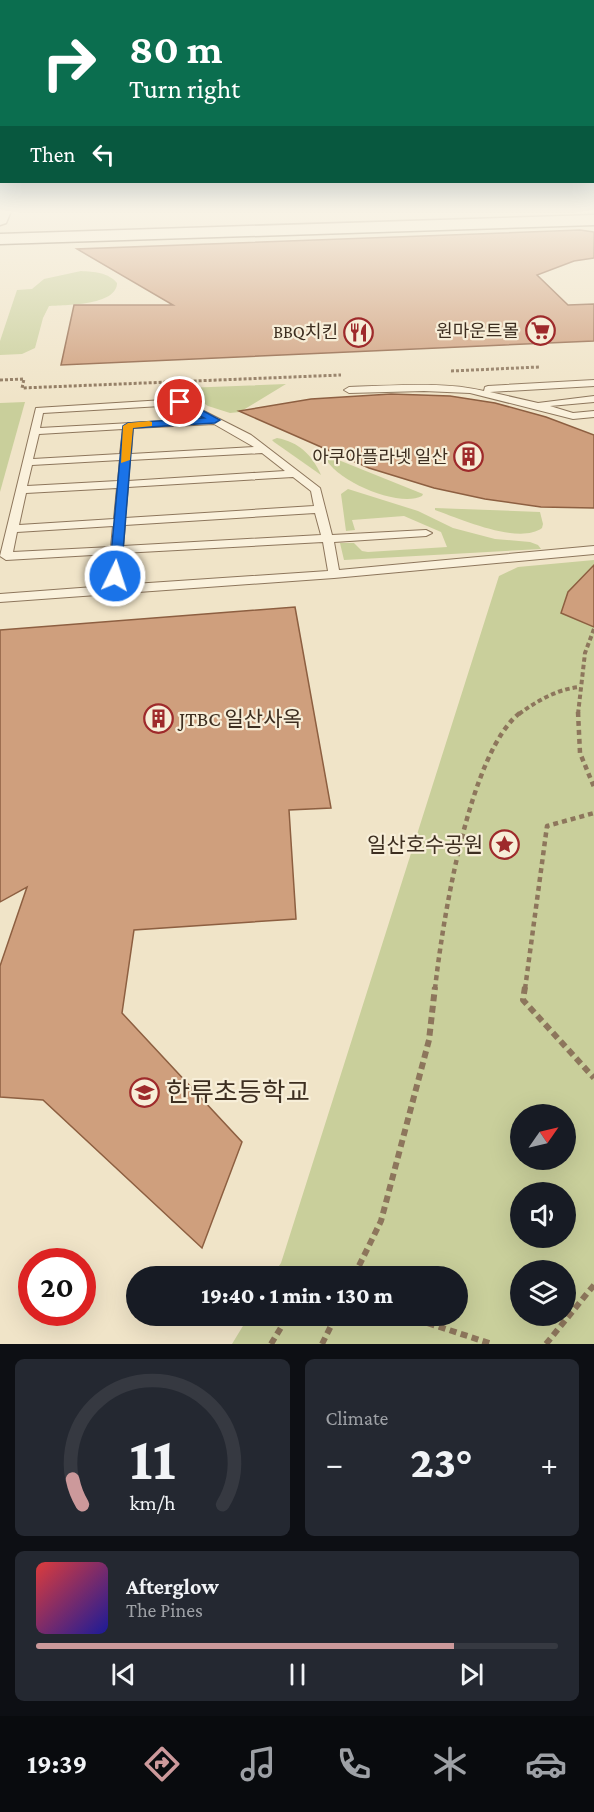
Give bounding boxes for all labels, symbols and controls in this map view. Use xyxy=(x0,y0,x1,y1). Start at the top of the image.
icon: right xyxy=(30,24,108,102)
text: 80 m xyxy=(129,25,223,72)
text: Turn right xyxy=(129,74,240,104)
icon: left xyxy=(87,138,120,171)
text: Then xyxy=(30,142,75,167)
supermarket icon: 원마운트몰 xyxy=(524,315,556,347)
restaurant icon: BBQ치킨 xyxy=(343,316,375,348)
place label: 원마운트몰 xyxy=(436,321,519,341)
place label: BBQ치킨 xyxy=(273,322,338,342)
pin xyxy=(154,376,205,427)
icon: arrive xyxy=(163,385,196,418)
building icon: 아쿠아플라넷 일산 xyxy=(453,441,485,473)
place label: 아쿠아플라넷 일산 xyxy=(312,447,448,467)
position arrow xyxy=(83,544,147,608)
building icon: JTBC 일산사옥 xyxy=(142,703,174,735)
place label: JTBC 일산사옥 xyxy=(177,707,302,731)
place icon: 일산호수공원 xyxy=(488,829,520,861)
place label: 일산호수공원 xyxy=(367,833,483,857)
school or university icon: 한류초등학교 xyxy=(129,1076,161,1108)
place label: 한류초등학교 xyxy=(166,1078,310,1107)
north arrow xyxy=(510,1104,576,1170)
map controls xyxy=(510,1104,576,1326)
button: sound xyxy=(510,1182,576,1248)
speed limit sign: 20 xyxy=(18,1248,96,1326)
button: layers xyxy=(510,1260,576,1326)
text: 19:40 · 1 min · 130 m xyxy=(201,1283,393,1308)
text: Climate xyxy=(326,1407,388,1429)
text: 11 xyxy=(129,1423,176,1492)
text: 23° xyxy=(410,1437,473,1487)
text: − xyxy=(326,1445,343,1482)
text: + xyxy=(541,1445,558,1482)
text: km/h xyxy=(129,1491,176,1515)
text: Afterglow xyxy=(126,1574,219,1599)
text: The Pines xyxy=(126,1599,203,1621)
icon: previous xyxy=(107,1658,140,1691)
icon: pause xyxy=(281,1658,314,1691)
icon: next xyxy=(455,1658,488,1691)
icon: directions xyxy=(141,1743,183,1785)
icon: music xyxy=(237,1743,279,1785)
icon: phone xyxy=(333,1743,375,1785)
icon: climate xyxy=(429,1743,471,1785)
icon: car xyxy=(525,1743,567,1785)
text: 19:39 xyxy=(27,1749,87,1779)

